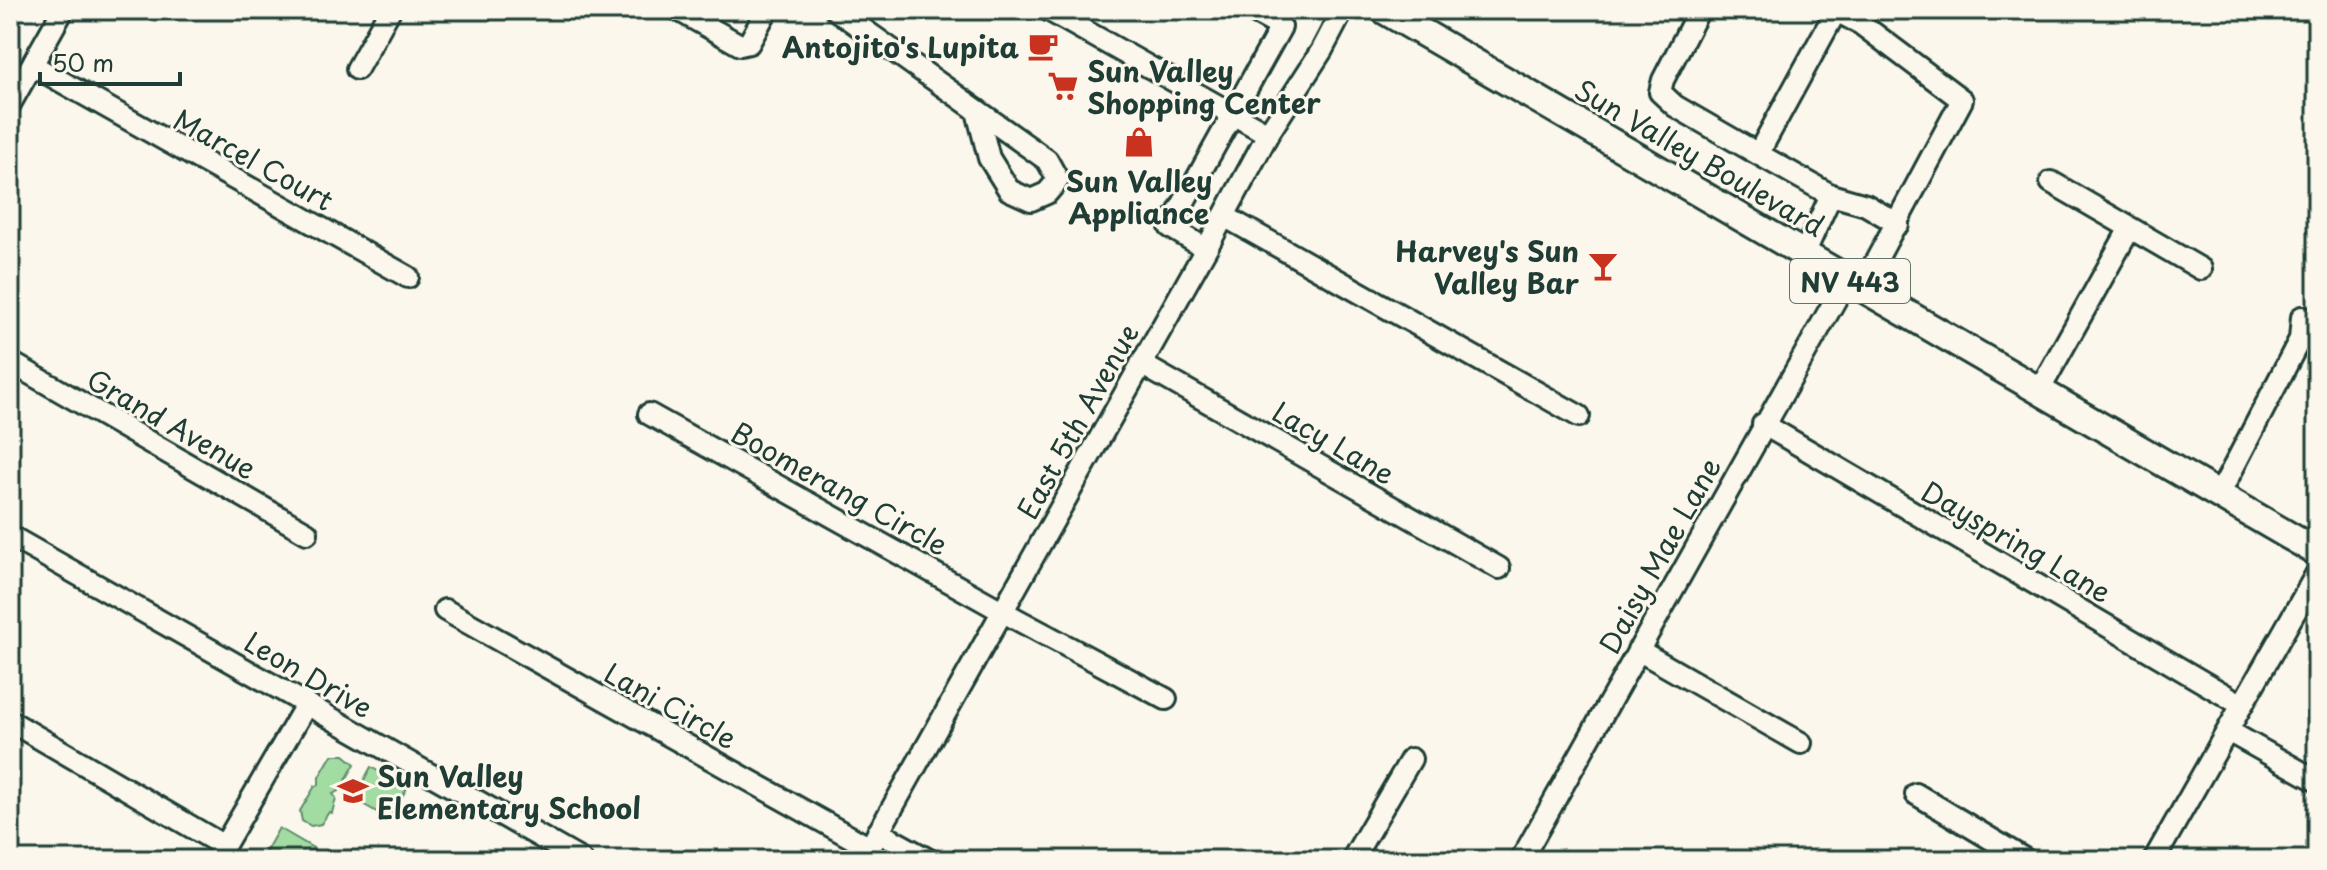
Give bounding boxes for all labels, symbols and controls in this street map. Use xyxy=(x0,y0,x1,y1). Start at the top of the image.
place label: Antojito's Lupita xyxy=(782,25,1019,68)
cafe icon: Antojito's Lupita xyxy=(1026,29,1060,63)
scale bar xyxy=(40,36,180,86)
text: 50 m xyxy=(52,44,114,80)
place label: Sun Valley Shopping Center xyxy=(1087,49,1321,124)
street label: Sun Valley Boulevard xyxy=(1567,68,1833,246)
supermarket icon: Sun Valley Shopping Center xyxy=(1046,69,1080,103)
street label: Marcel Court xyxy=(166,97,342,221)
shop icon: Sun Valley Appliance xyxy=(1122,125,1156,159)
place label: Sun Valley Appliance xyxy=(1066,159,1212,234)
place label: Harvey's Sun Valley Bar xyxy=(1395,229,1580,304)
bar icon: Harvey's Sun Valley Bar xyxy=(1586,249,1620,283)
road number: NV 443 xyxy=(1790,259,1910,303)
street label: East 5th Avenue xyxy=(1005,315,1149,527)
street label: Grand Avenue xyxy=(79,357,265,489)
street label: Lacy Lane xyxy=(1265,390,1403,494)
street label: Boomerang Circle xyxy=(724,410,956,566)
street label: Daisy Mae Lane xyxy=(1587,449,1731,661)
street label: Dayspring Lane xyxy=(1914,469,2120,613)
street label: Leon Drive xyxy=(237,620,381,728)
street label: Lani Circle xyxy=(597,651,745,759)
place label: Sun Valley Elementary School xyxy=(377,754,641,829)
school or university icon: Sun Valley Elementary School xyxy=(336,774,370,808)

